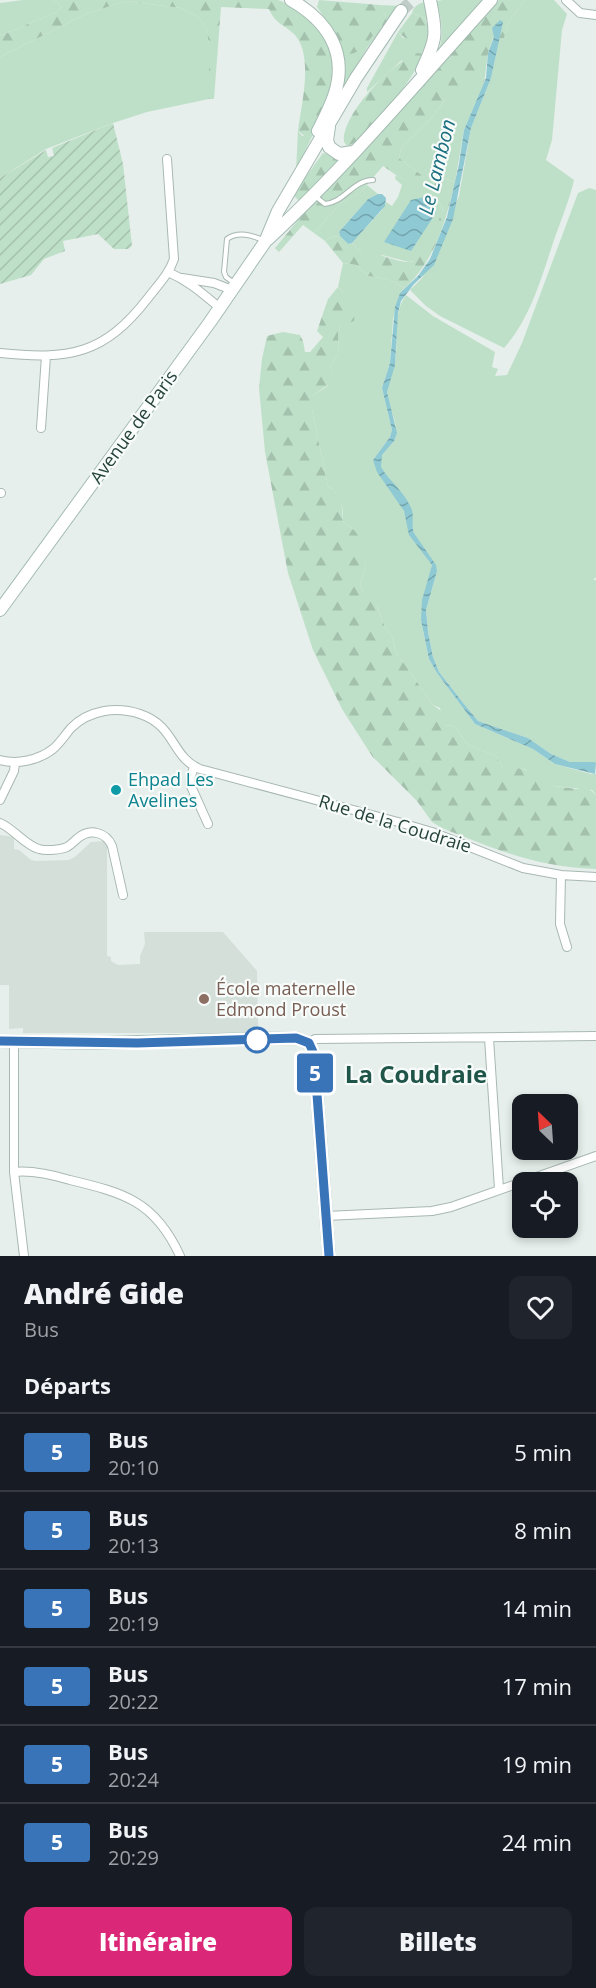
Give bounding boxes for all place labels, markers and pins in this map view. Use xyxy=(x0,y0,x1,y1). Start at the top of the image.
place label: Ehpad Les Avelines xyxy=(128,767,214,812)
marker: Ehpad Les Avelines xyxy=(109,783,123,797)
place label: École maternelle Edmond Proust xyxy=(216,976,356,1021)
marker: École maternelle Edmond Proust xyxy=(197,992,211,1006)
unlabelled marker xyxy=(244,1027,270,1053)

